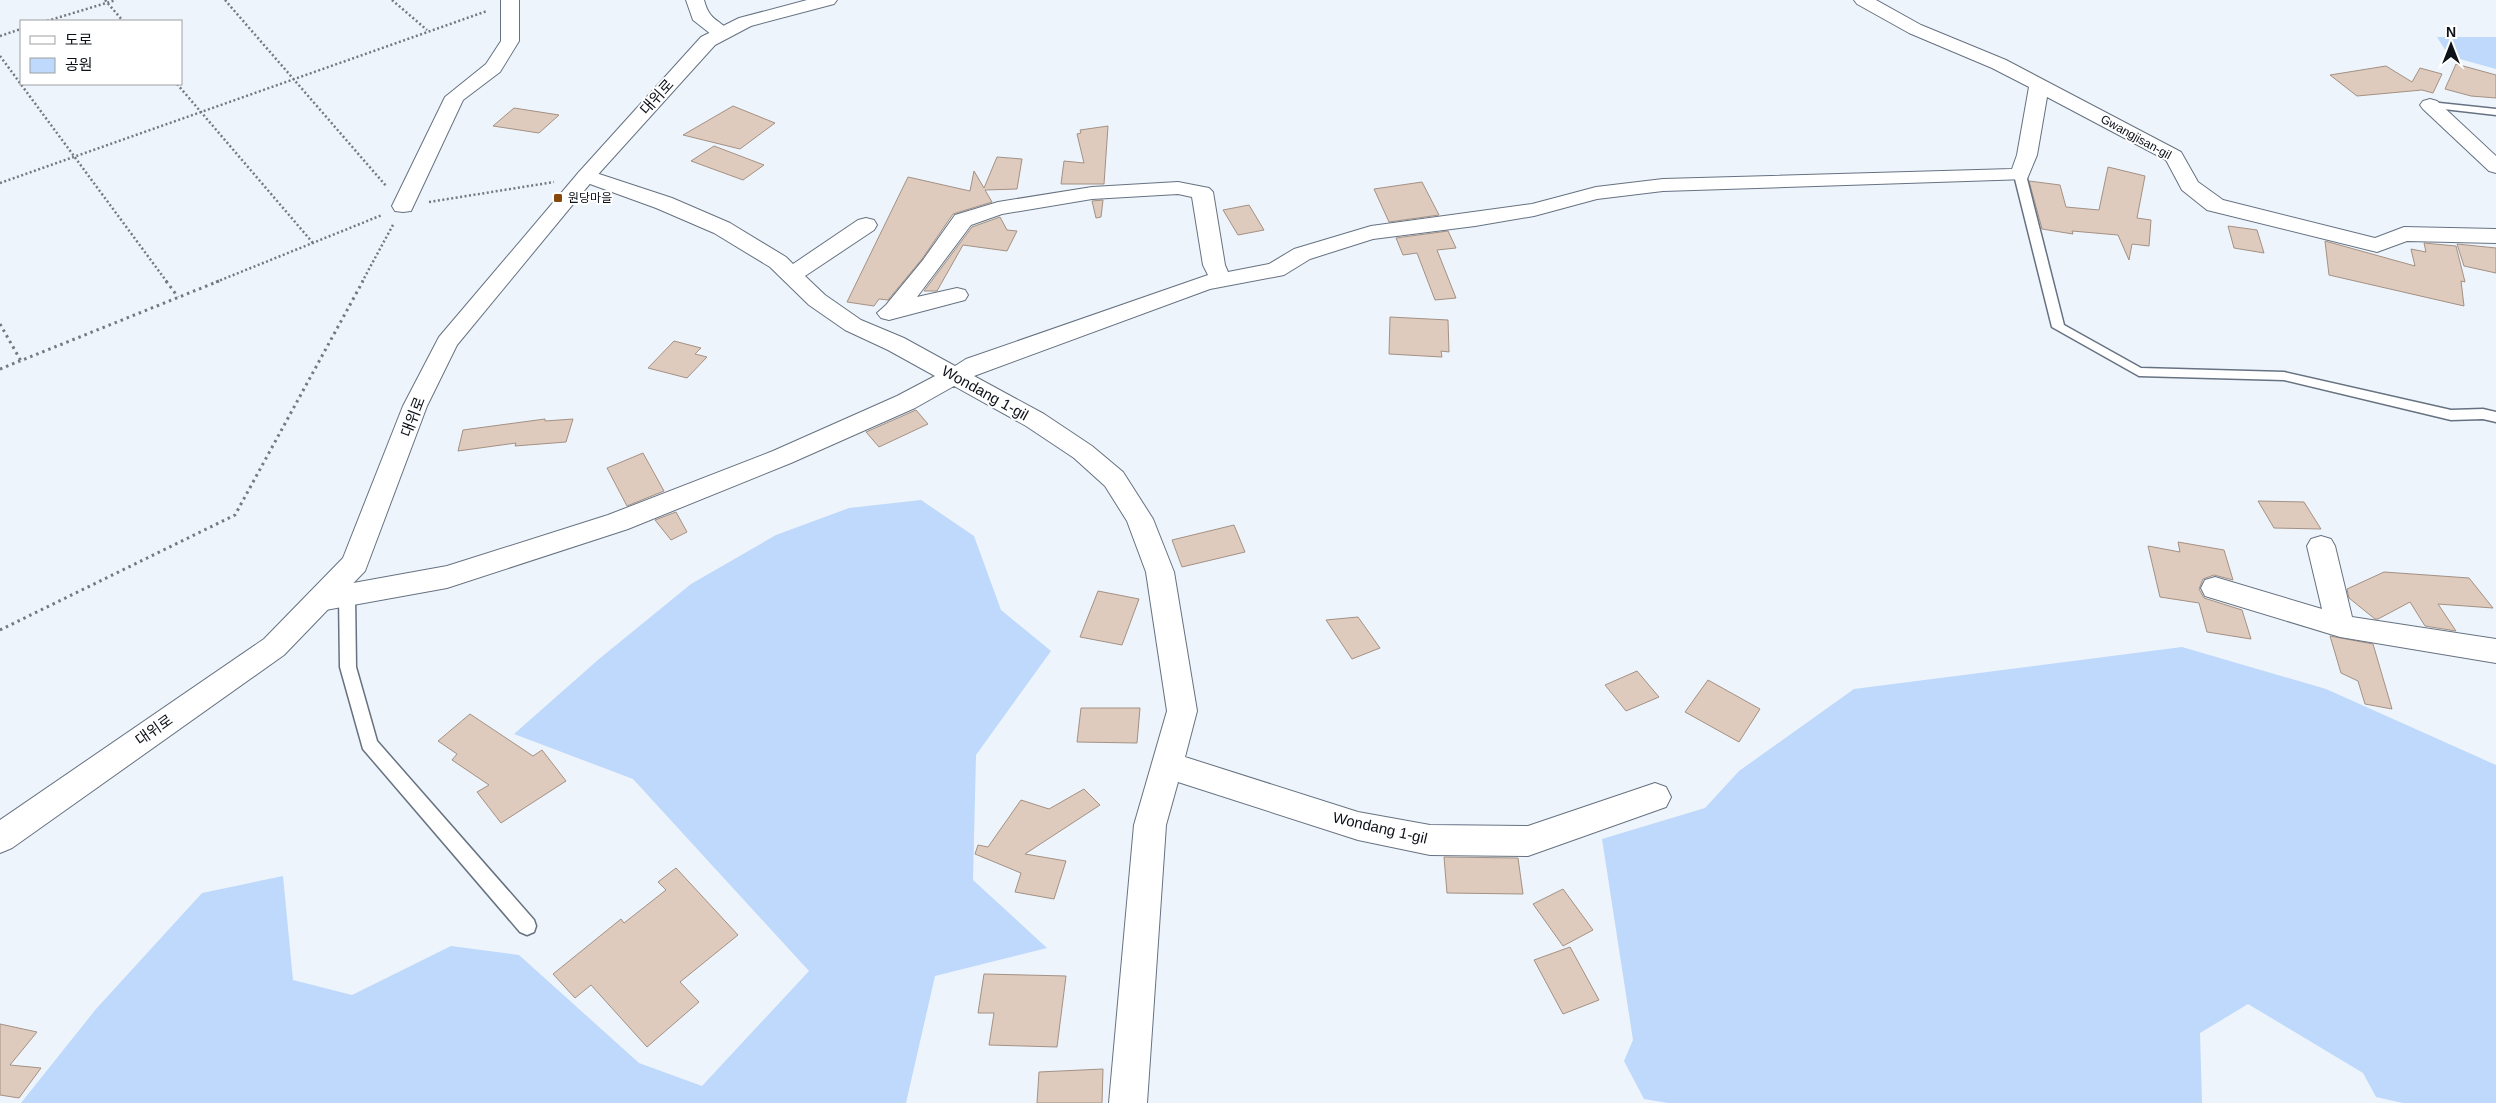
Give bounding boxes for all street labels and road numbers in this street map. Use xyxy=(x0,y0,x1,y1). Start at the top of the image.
street label: 대위로 xyxy=(636,76,677,118)
street label: Gwangjisan-gil xyxy=(2098,112,2174,162)
street label: Wondang 1-gil xyxy=(939,362,1032,423)
street label: 대위로 xyxy=(397,394,428,439)
street label: 대위로 xyxy=(132,711,176,748)
street label: Wondang 1-gil xyxy=(1331,808,1429,847)

